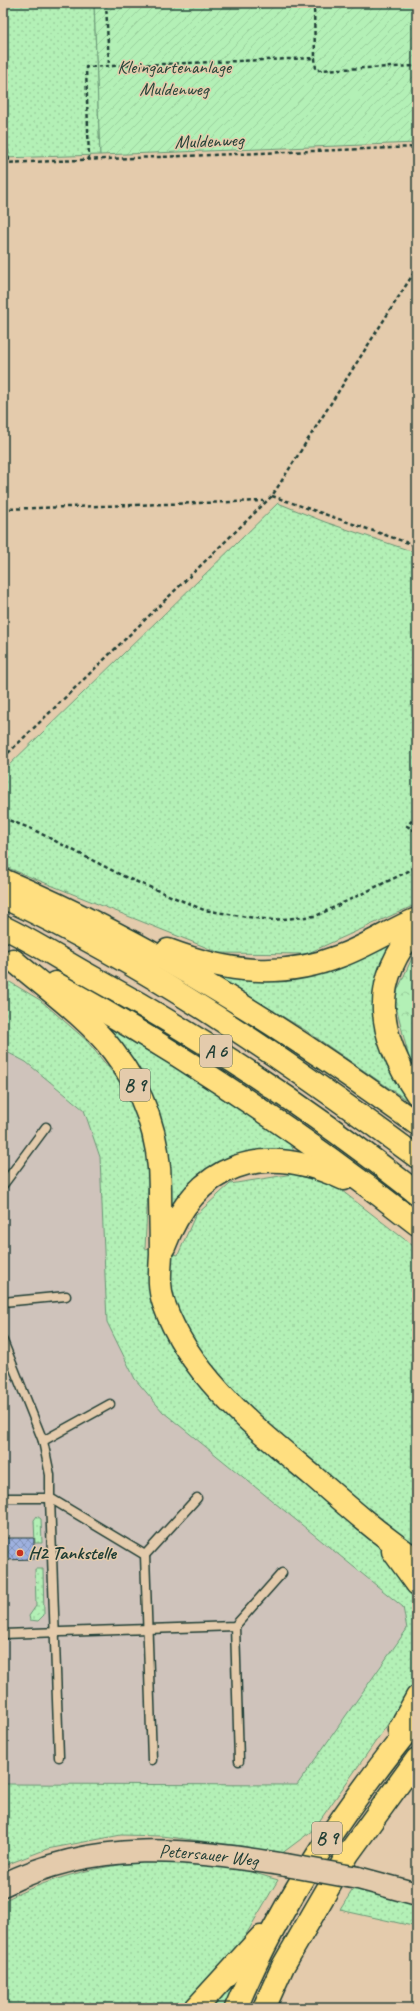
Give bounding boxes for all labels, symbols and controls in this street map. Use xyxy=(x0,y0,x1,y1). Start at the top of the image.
park label: Kleingartenanlage Muldenweg xyxy=(117,55,233,101)
street label: Muldenweg xyxy=(174,128,245,154)
road number: A 6 xyxy=(200,1035,232,1067)
road number: B 9 xyxy=(120,1069,150,1101)
place label: H2 Tankstelle xyxy=(28,1541,117,1565)
marker: H2 Tankstelle xyxy=(15,1548,25,1558)
road number: B 9 xyxy=(312,1822,342,1854)
street label: Petersauer Weg xyxy=(159,1839,261,1873)

